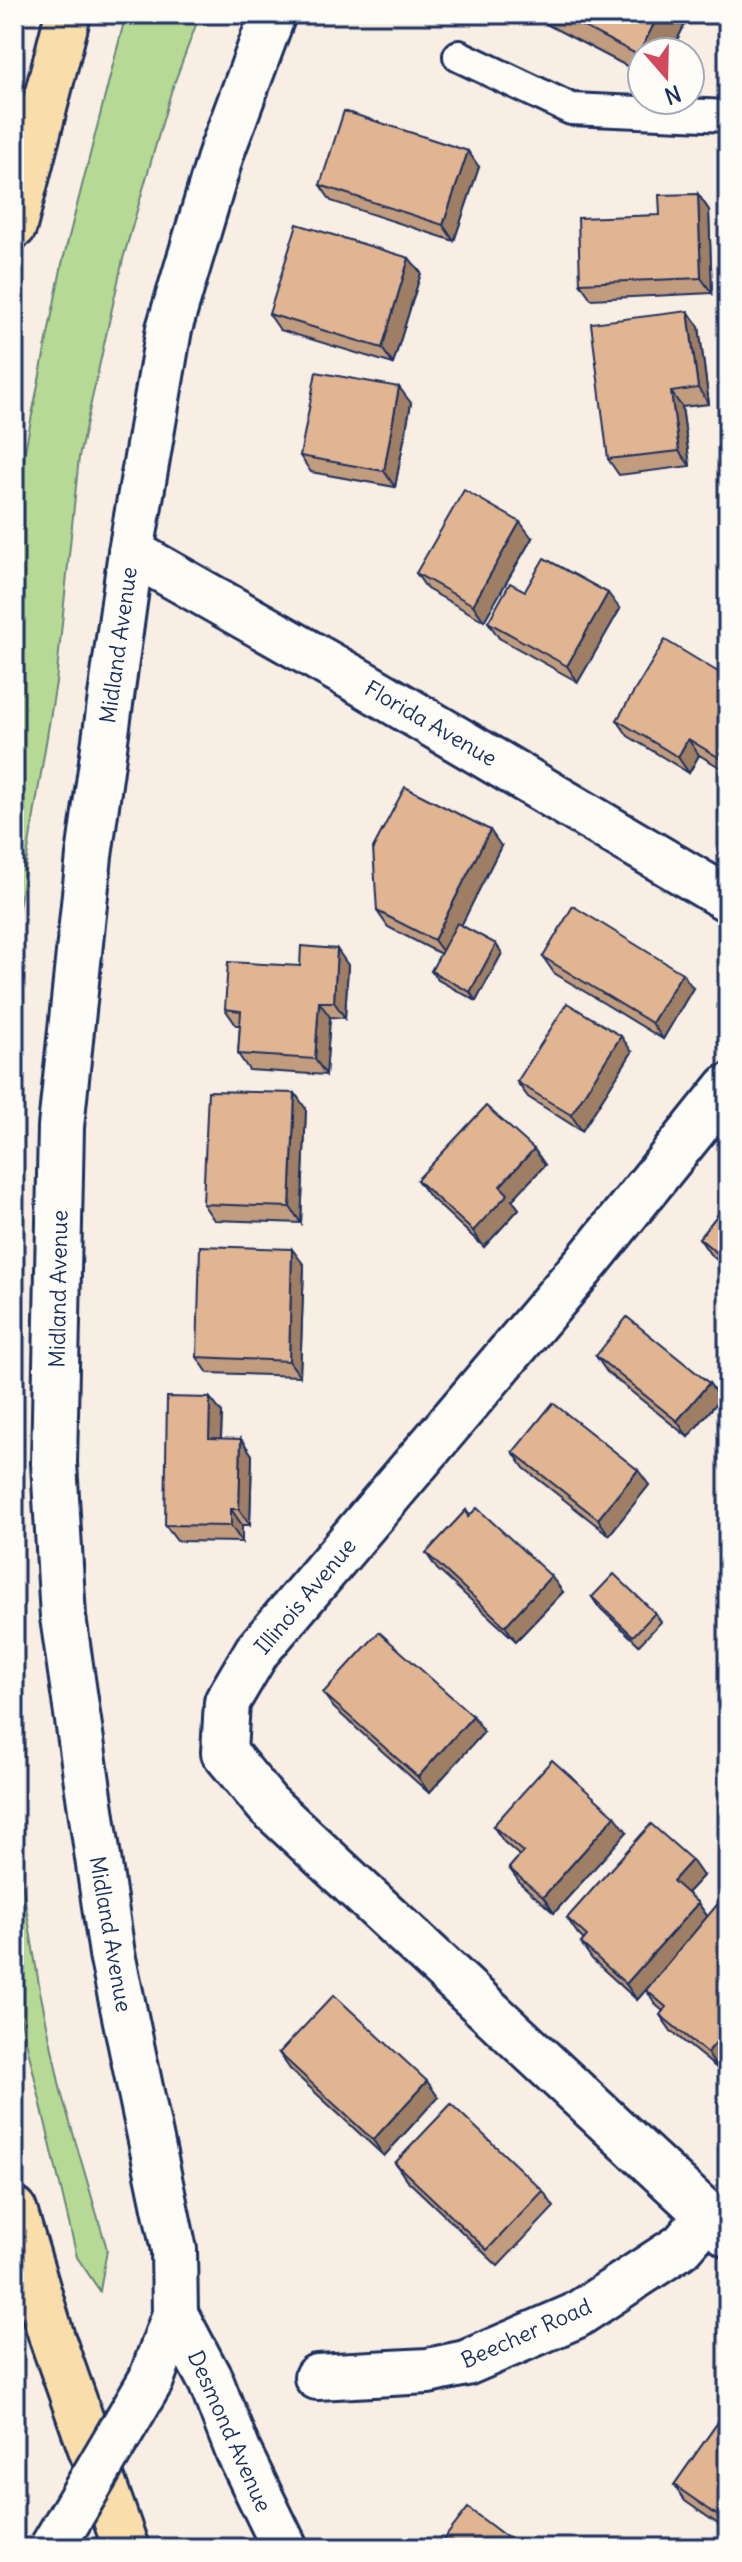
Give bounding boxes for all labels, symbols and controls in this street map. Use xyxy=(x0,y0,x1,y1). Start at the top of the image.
north arrow xyxy=(626,36,706,116)
text: N xyxy=(661,79,685,111)
street label: Midland Avenue xyxy=(93,565,143,725)
street label: Florida Avenue xyxy=(360,674,502,772)
street label: Midland Avenue xyxy=(43,1210,73,1368)
street label: Illinois Avenue xyxy=(248,1532,362,1660)
street label: Midland Avenue xyxy=(84,1854,138,2014)
street label: Beecher Road xyxy=(457,2292,596,2374)
street label: Desmond Avenue xyxy=(182,2346,278,2516)

